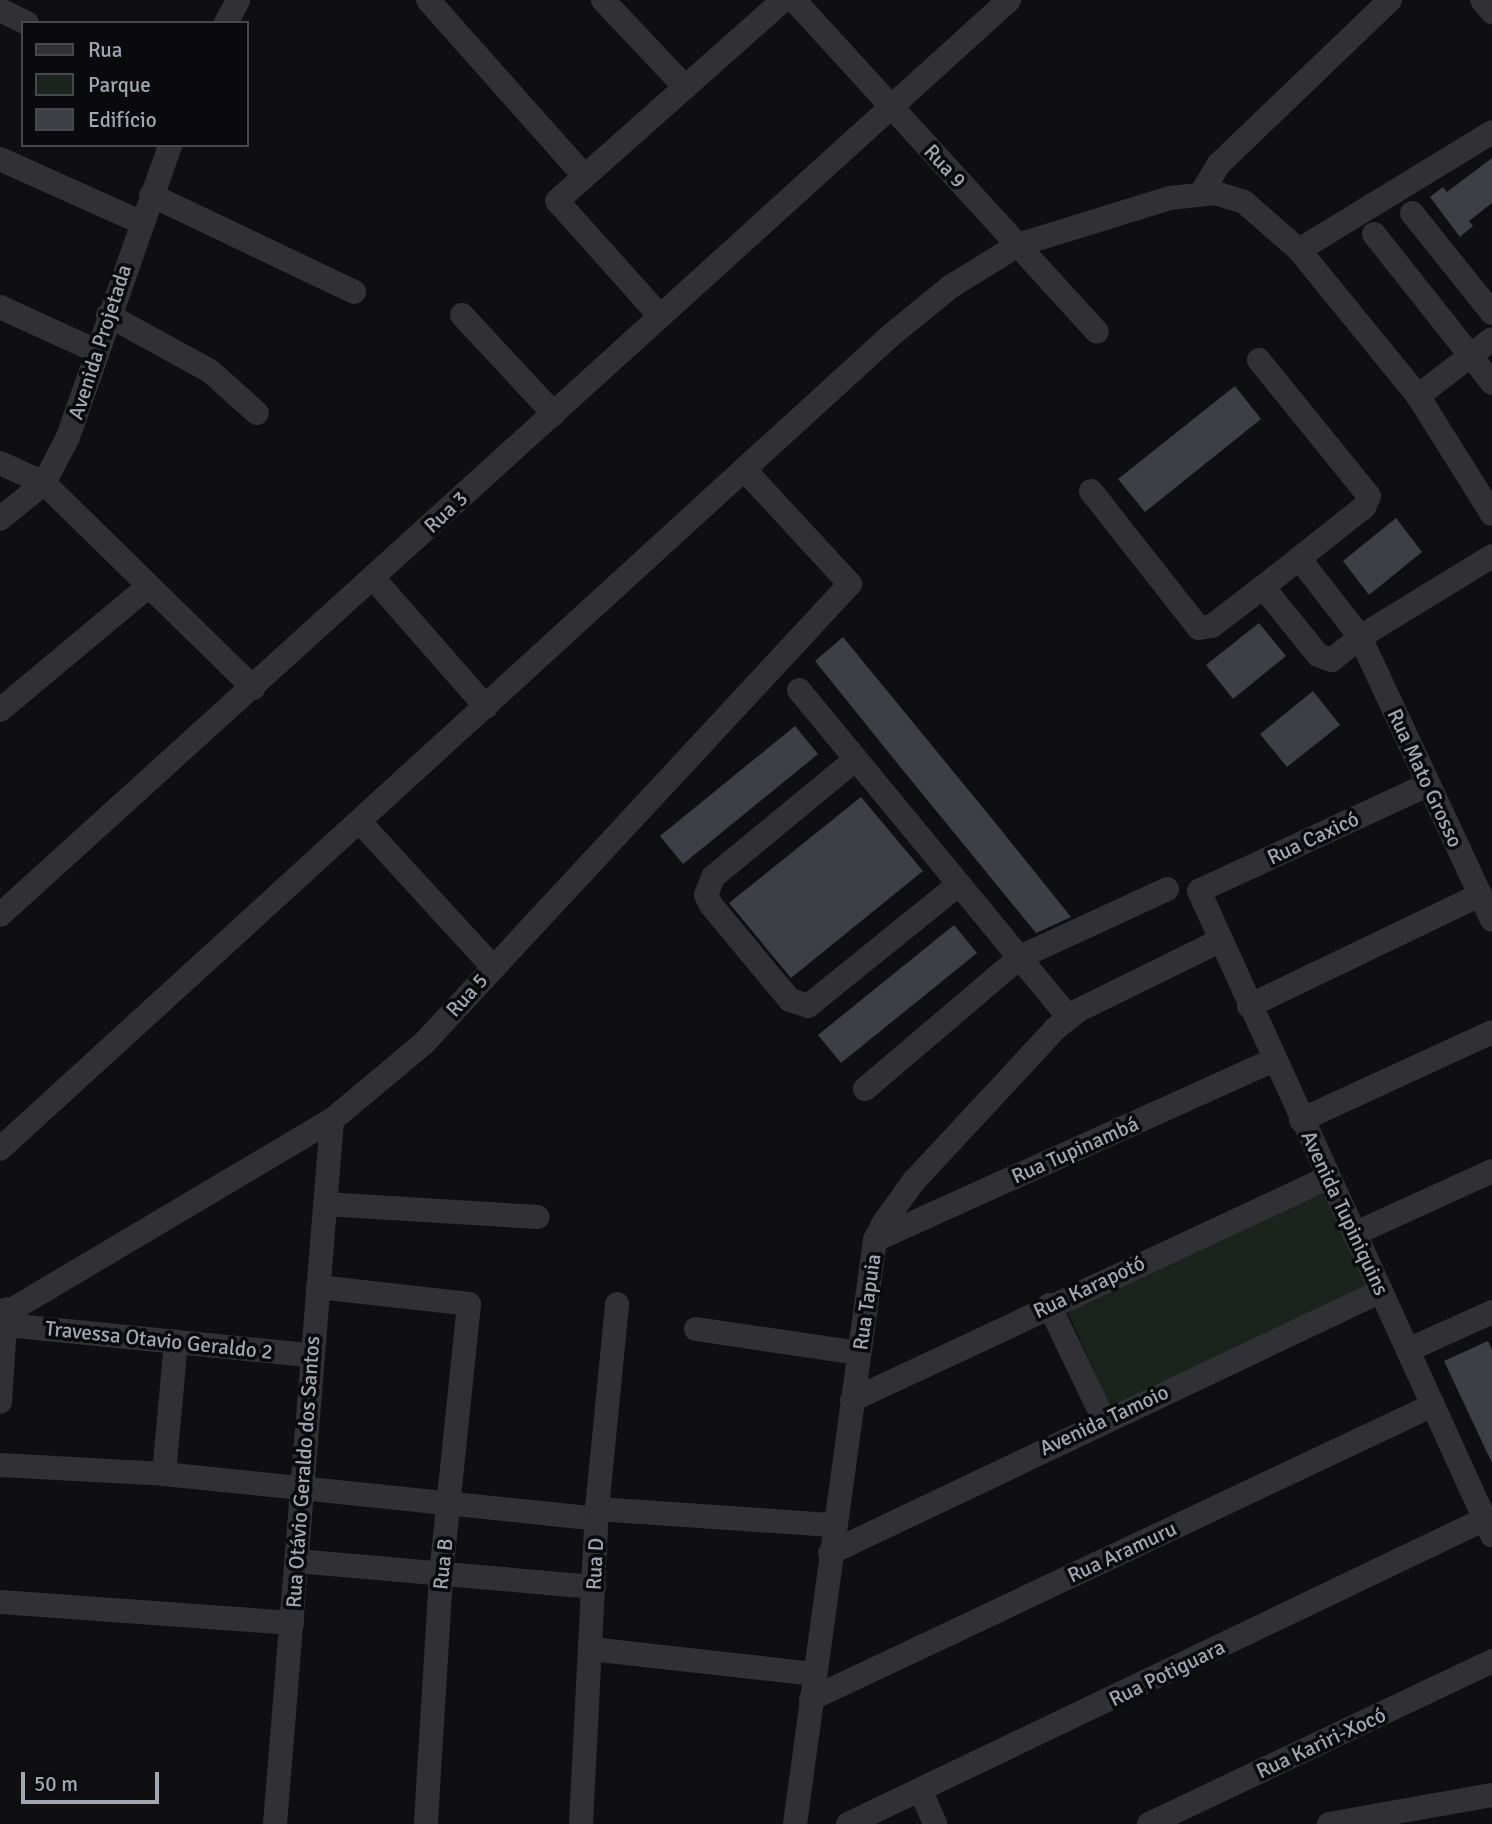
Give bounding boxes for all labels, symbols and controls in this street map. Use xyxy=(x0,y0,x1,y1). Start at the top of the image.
legend xyxy=(21,21,248,147)
text: Rua xyxy=(88,37,122,63)
text: Parque xyxy=(88,72,151,98)
text: Edifício xyxy=(88,107,157,133)
street label: Rua 9 xyxy=(919,139,971,193)
street label: Avenida Projetada xyxy=(63,261,137,423)
street label: Rua 3 xyxy=(419,486,473,538)
street label: Rua Mato Grosso xyxy=(1382,705,1468,851)
street label: Rua Caxicó xyxy=(1263,806,1363,870)
street label: Rua 5 xyxy=(441,968,493,1022)
street label: Rua Tupinambá xyxy=(1008,1111,1142,1189)
street label: Avenida Tupiniquins xyxy=(1296,1127,1394,1299)
street label: Rua Karapotó xyxy=(1029,1250,1149,1324)
street label: Rua Tapuia xyxy=(848,1252,886,1352)
street label: Travessa Otavio Geraldo 2 xyxy=(44,1316,274,1364)
street label: Rua Otávio Geraldo dos Santos xyxy=(281,1335,325,1609)
street label: Avenida Tamoio xyxy=(1035,1379,1173,1461)
street label: Rua Aramuru xyxy=(1063,1516,1181,1588)
street label: Rua B xyxy=(428,1537,458,1591)
street label: Rua D xyxy=(581,1537,609,1591)
street label: Rua Potiguara xyxy=(1105,1634,1229,1712)
street label: Rua Kariri-Xocó xyxy=(1252,1702,1390,1784)
scale bar xyxy=(24,1758,163,1802)
text: 50 m xyxy=(34,1771,78,1797)

